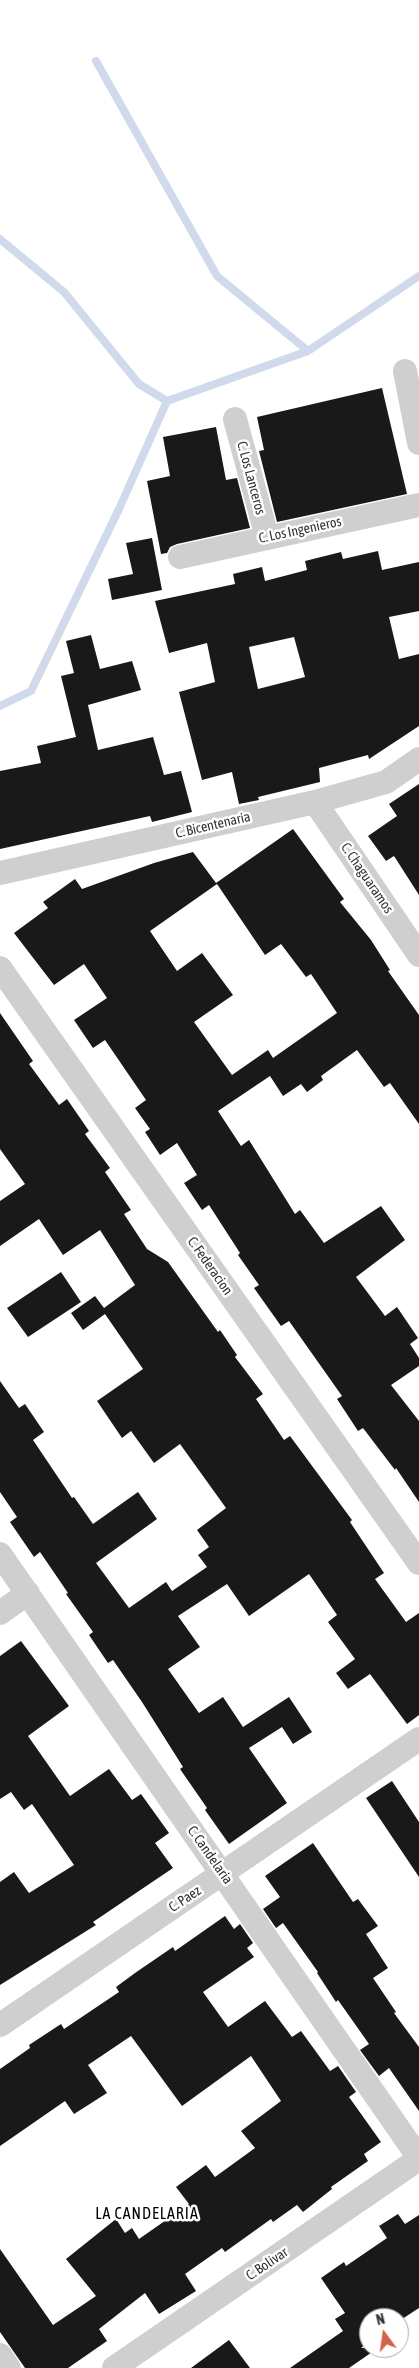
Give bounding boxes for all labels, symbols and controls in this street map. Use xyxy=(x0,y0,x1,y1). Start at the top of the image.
street label: C. Los Lanceros xyxy=(233,439,269,517)
street label: C. Los Ingenieros xyxy=(257,513,343,547)
street label: C. Bicentenaria xyxy=(174,808,252,842)
street label: C. Chaguaramos xyxy=(337,839,397,917)
street label: C. Federacion xyxy=(184,1234,236,1298)
street label: C. Candelaria xyxy=(184,1823,236,1887)
street label: C. Paez xyxy=(166,1882,204,1916)
district label: LA CANDELARIA xyxy=(94,2204,200,2224)
street label: C. Bolivar xyxy=(243,2244,291,2284)
north arrow xyxy=(359,2308,409,2358)
text: N xyxy=(375,2311,387,2328)

